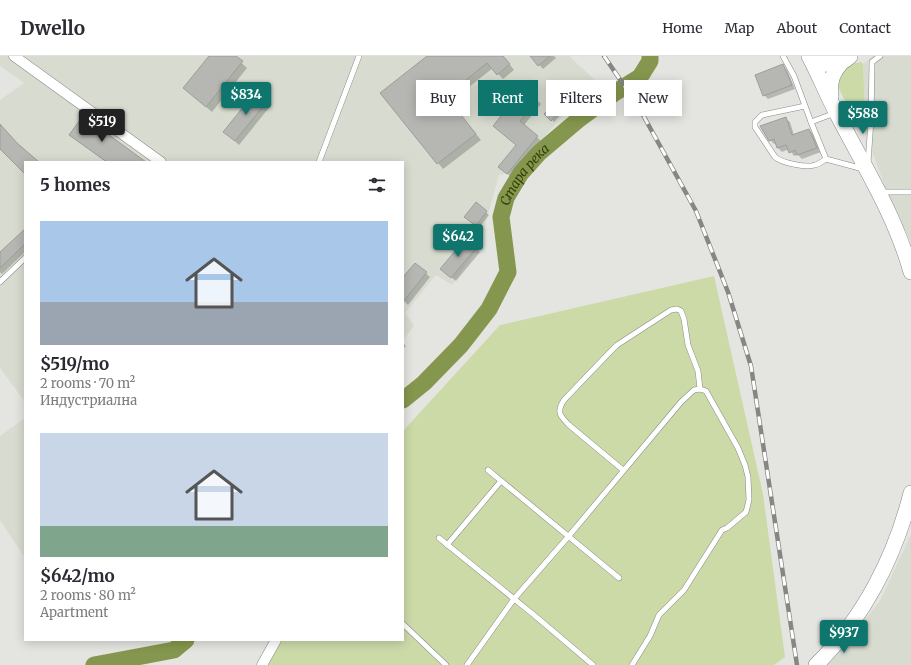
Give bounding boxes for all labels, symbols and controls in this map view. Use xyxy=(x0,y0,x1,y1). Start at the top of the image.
text: Dwello xyxy=(20,16,85,40)
text: Home xyxy=(662,19,703,37)
text: Map xyxy=(725,19,754,37)
text: About xyxy=(776,19,817,37)
text: Contact xyxy=(839,19,891,37)
chip: Buy xyxy=(416,80,470,116)
chip: Rent xyxy=(478,80,538,116)
chip: Filters xyxy=(546,80,616,116)
chip: New xyxy=(624,80,682,116)
pin: $834 xyxy=(222,82,270,116)
text: $834 xyxy=(230,86,262,103)
pin: $588 xyxy=(839,101,887,135)
text: $588 xyxy=(847,105,879,122)
pin: $519 xyxy=(78,109,126,143)
text: $519 xyxy=(88,113,116,130)
water label: Стара река xyxy=(496,140,553,207)
text: 5 homes xyxy=(40,174,111,196)
icon: filters xyxy=(366,174,388,196)
pin: $642 xyxy=(434,224,482,258)
text: $642 xyxy=(442,228,474,245)
icon: home xyxy=(178,247,250,319)
text: $519/mo xyxy=(40,353,109,375)
text: 2 rooms · 70 m² xyxy=(40,375,135,392)
text: Индустриална xyxy=(40,392,137,409)
icon: home xyxy=(178,459,250,531)
text: $642/mo xyxy=(40,565,115,587)
text: 2 rooms · 80 m² xyxy=(40,587,136,604)
text: Apartment xyxy=(40,604,108,621)
pin: $937 xyxy=(820,620,868,654)
text: $937 xyxy=(829,624,859,641)

